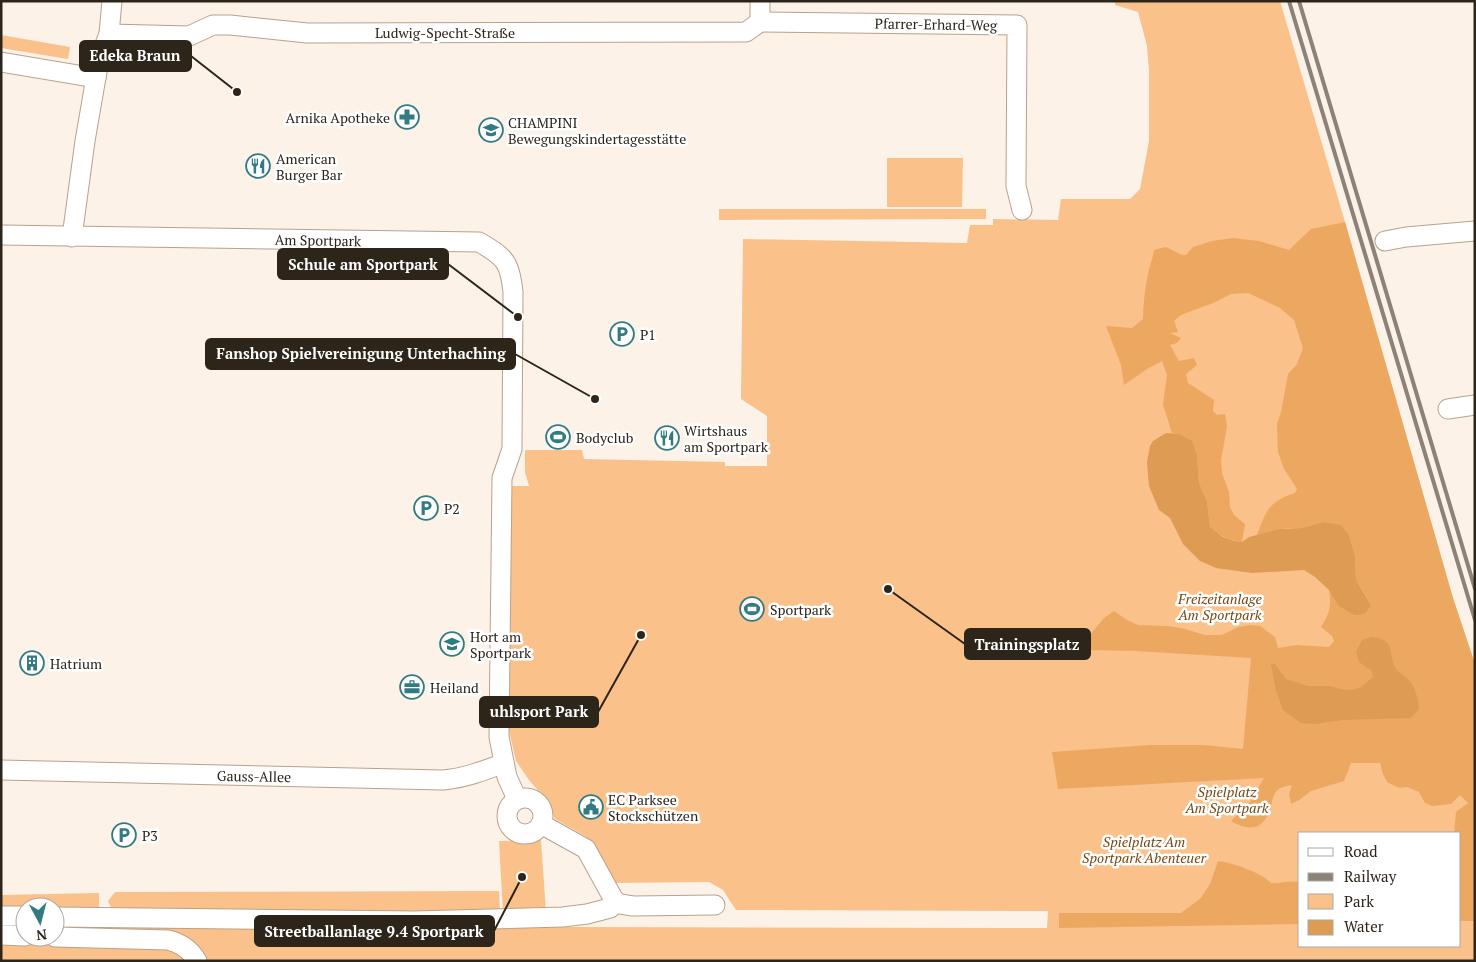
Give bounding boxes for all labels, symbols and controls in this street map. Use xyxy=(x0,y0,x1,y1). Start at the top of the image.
street label: Pfarrer-Erhard-Weg xyxy=(875,13,998,35)
street label: Ludwig-Specht-Straße xyxy=(375,23,515,42)
callout: Edeka Braun xyxy=(80,41,191,71)
text: Edeka Braun xyxy=(90,45,181,65)
pharmacy icon: Arnika Apotheke xyxy=(394,104,420,130)
place label: Arnika Apotheke xyxy=(285,108,390,127)
place label: CHAMPINI Bewegungskindertagesstätte xyxy=(508,113,686,148)
school or university icon: CHAMPINI Bewegungskindertagesstätte xyxy=(478,117,504,143)
place label: American Burger Bar xyxy=(276,149,343,184)
restaurant icon: American Burger Bar xyxy=(245,153,271,179)
street label: Am Sportpark xyxy=(275,230,362,250)
callout: Schule am Sportpark xyxy=(278,249,448,279)
text: Schule am Sportpark xyxy=(288,254,438,274)
parking icon: P1 xyxy=(609,321,635,347)
place label: P1 xyxy=(640,325,656,344)
callout: Fanshop Spielvereinigung Unterhaching xyxy=(206,339,515,369)
text: Fanshop Spielvereinigung Unterhaching xyxy=(216,343,506,363)
place label: Wirtshaus am Sportpark xyxy=(684,421,769,456)
sports icon: Bodyclub xyxy=(545,424,571,450)
restaurant icon: Wirtshaus am Sportpark xyxy=(654,425,680,451)
place label: Bodyclub xyxy=(576,428,634,447)
parking icon: P2 xyxy=(413,495,439,521)
place label: P2 xyxy=(444,499,460,518)
park label: Freizeitanlage Am Sportpark xyxy=(1177,589,1263,624)
sports icon: Sportpark xyxy=(739,596,765,622)
place label: Sportpark xyxy=(770,600,832,619)
place label: Hort am Sportpark xyxy=(470,627,532,662)
callout: Trainingsplatz xyxy=(965,629,1090,659)
school or university icon: Hort am Sportpark xyxy=(439,631,465,657)
text: Trainingsplatz xyxy=(974,634,1080,654)
building icon: Hatrium xyxy=(19,650,45,676)
place label: Hatrium xyxy=(50,654,102,673)
office icon: Heiland xyxy=(399,674,425,700)
place label: Heiland xyxy=(430,678,479,697)
callout: uhlsport Park xyxy=(480,697,598,727)
text: uhlsport Park xyxy=(490,701,588,721)
street label: Gauss-Allee xyxy=(217,766,291,786)
park label: Spielplatz Am Sportpark xyxy=(1184,782,1269,817)
place label: EC Parksee Stockschützen xyxy=(608,790,699,825)
public building icon: EC Parksee Stockschützen xyxy=(578,794,604,820)
parking icon: P3 xyxy=(111,822,137,848)
place label: P3 xyxy=(142,826,158,845)
park label: Spielplatz Am Sportpark Abenteuer xyxy=(1082,832,1207,867)
legend xyxy=(1298,832,1461,947)
text: Road xyxy=(1344,841,1377,861)
text: Railway xyxy=(1344,866,1397,886)
text: Park xyxy=(1344,891,1374,911)
north arrow xyxy=(15,897,65,947)
callout: Streetballanlage 9.4 Sportpark xyxy=(255,916,494,946)
text: Water xyxy=(1344,916,1384,936)
text: Streetballanlage 9.4 Sportpark xyxy=(265,921,484,941)
text: N xyxy=(35,925,48,946)

